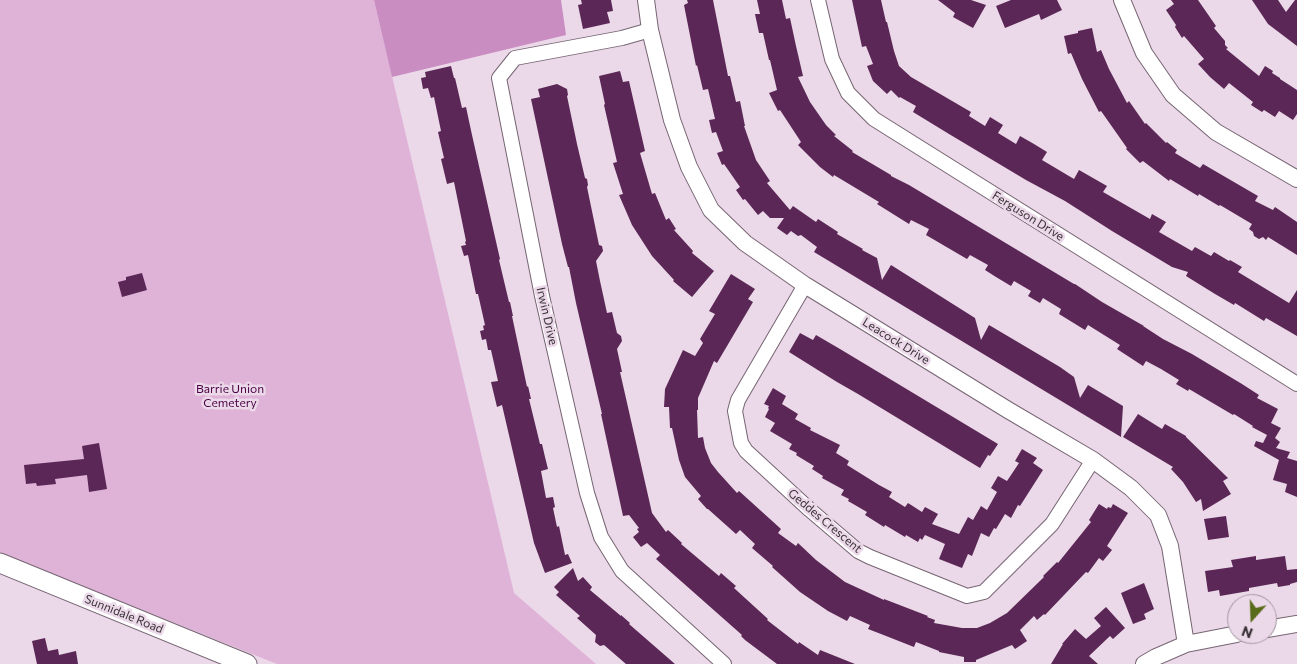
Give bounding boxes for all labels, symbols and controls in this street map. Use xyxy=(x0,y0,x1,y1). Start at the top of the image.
street label: Ferguson Drive xyxy=(990,188,1066,244)
street label: Irwin Drive xyxy=(533,286,561,346)
street label: Leacock Drive xyxy=(860,315,932,367)
park label: Barrie Union Cemetery xyxy=(196,382,264,410)
street label: Geddes Crescent xyxy=(785,486,865,556)
street label: Sunnidale Road xyxy=(83,592,165,636)
north arrow xyxy=(1227,594,1277,644)
text: N xyxy=(1239,623,1255,642)

